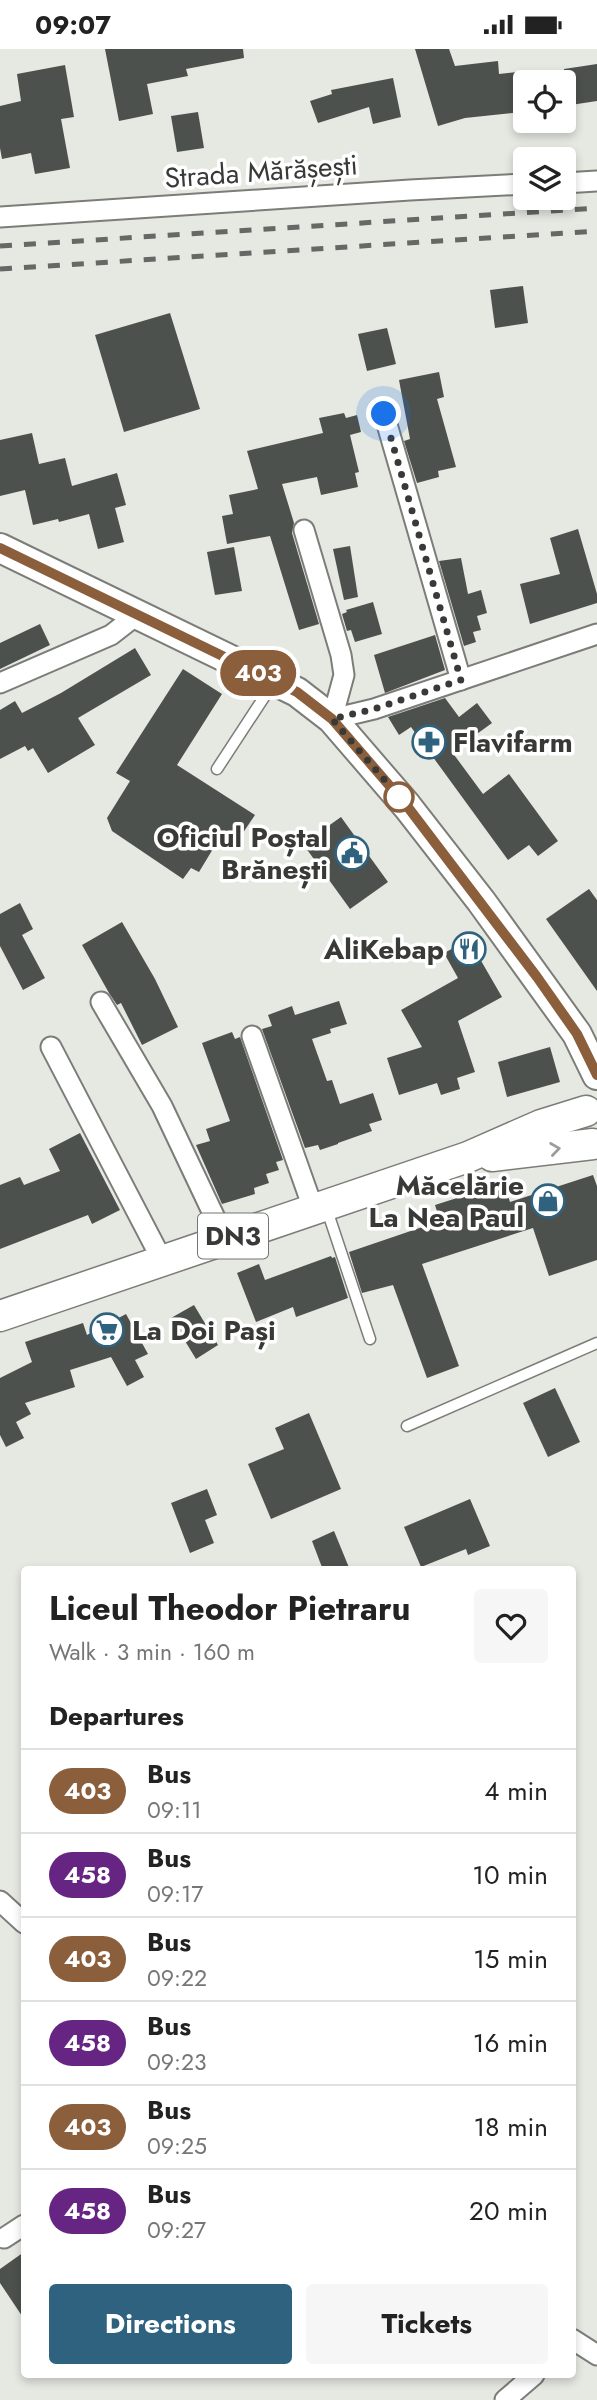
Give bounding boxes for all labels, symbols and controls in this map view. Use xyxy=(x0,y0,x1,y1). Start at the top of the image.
text: 09:07 xyxy=(35,6,111,44)
map controls xyxy=(513,70,576,210)
button: locate xyxy=(513,70,576,133)
street label: Strada Mărășești xyxy=(163,144,359,199)
button: layers xyxy=(513,147,576,210)
your location xyxy=(366,396,401,431)
line badge: 403 xyxy=(218,650,298,696)
text: 403 xyxy=(234,655,282,690)
place label: Flavifarm xyxy=(453,722,573,763)
pharmacy icon: Flavifarm xyxy=(410,723,448,761)
unlabelled marker xyxy=(384,782,414,812)
place label: Oficiul Poștal Brănești xyxy=(157,817,328,890)
public building icon: Oficiul Poștal Brănești xyxy=(333,834,371,872)
place label: AliKebap xyxy=(323,929,444,970)
restaurant icon: AliKebap xyxy=(450,930,488,968)
one-way arrow xyxy=(549,1142,561,1157)
place label: Măcelărie La Nea Paul xyxy=(369,1165,524,1238)
shop icon: Măcelărie La Nea Paul xyxy=(529,1182,567,1220)
road number: DN3 xyxy=(198,1213,268,1259)
place label: La Doi Pași xyxy=(132,1310,276,1351)
supermarket icon: La Doi Pași xyxy=(88,1311,126,1349)
text: Liceul Theodor Pietraru xyxy=(49,1585,410,1632)
button: heart xyxy=(474,1589,548,1663)
text: Walk · 3 min · 160 m xyxy=(49,1635,255,1669)
text: Departures xyxy=(49,1697,184,1735)
text: Bus xyxy=(147,1755,191,1793)
text: 4 min xyxy=(484,1772,548,1810)
text: 403 xyxy=(64,1773,111,1808)
text: 09:11 xyxy=(147,1793,202,1827)
text: Bus xyxy=(147,1839,191,1877)
text: 10 min xyxy=(472,1856,548,1894)
text: 458 xyxy=(64,1857,111,1892)
text: 09:17 xyxy=(147,1877,203,1911)
text: Bus xyxy=(147,1923,191,1961)
text: 15 min xyxy=(473,1940,548,1978)
text: 403 xyxy=(64,1941,111,1976)
text: 09:22 xyxy=(147,1961,207,1995)
text: Bus xyxy=(147,2007,191,2045)
text: 16 min xyxy=(473,2024,548,2062)
text: 458 xyxy=(64,2025,111,2060)
text: 09:23 xyxy=(147,2045,207,2079)
text: Bus xyxy=(147,2091,191,2129)
text: 18 min xyxy=(474,2108,548,2146)
text: 403 xyxy=(64,2109,111,2144)
text: 09:25 xyxy=(147,2129,207,2163)
text: Bus xyxy=(147,2175,191,2213)
text: 20 min xyxy=(469,2192,548,2230)
text: 458 xyxy=(64,2193,111,2228)
text: 09:27 xyxy=(147,2213,206,2247)
button: Directions xyxy=(49,2284,292,2364)
button: Tickets xyxy=(306,2284,548,2364)

